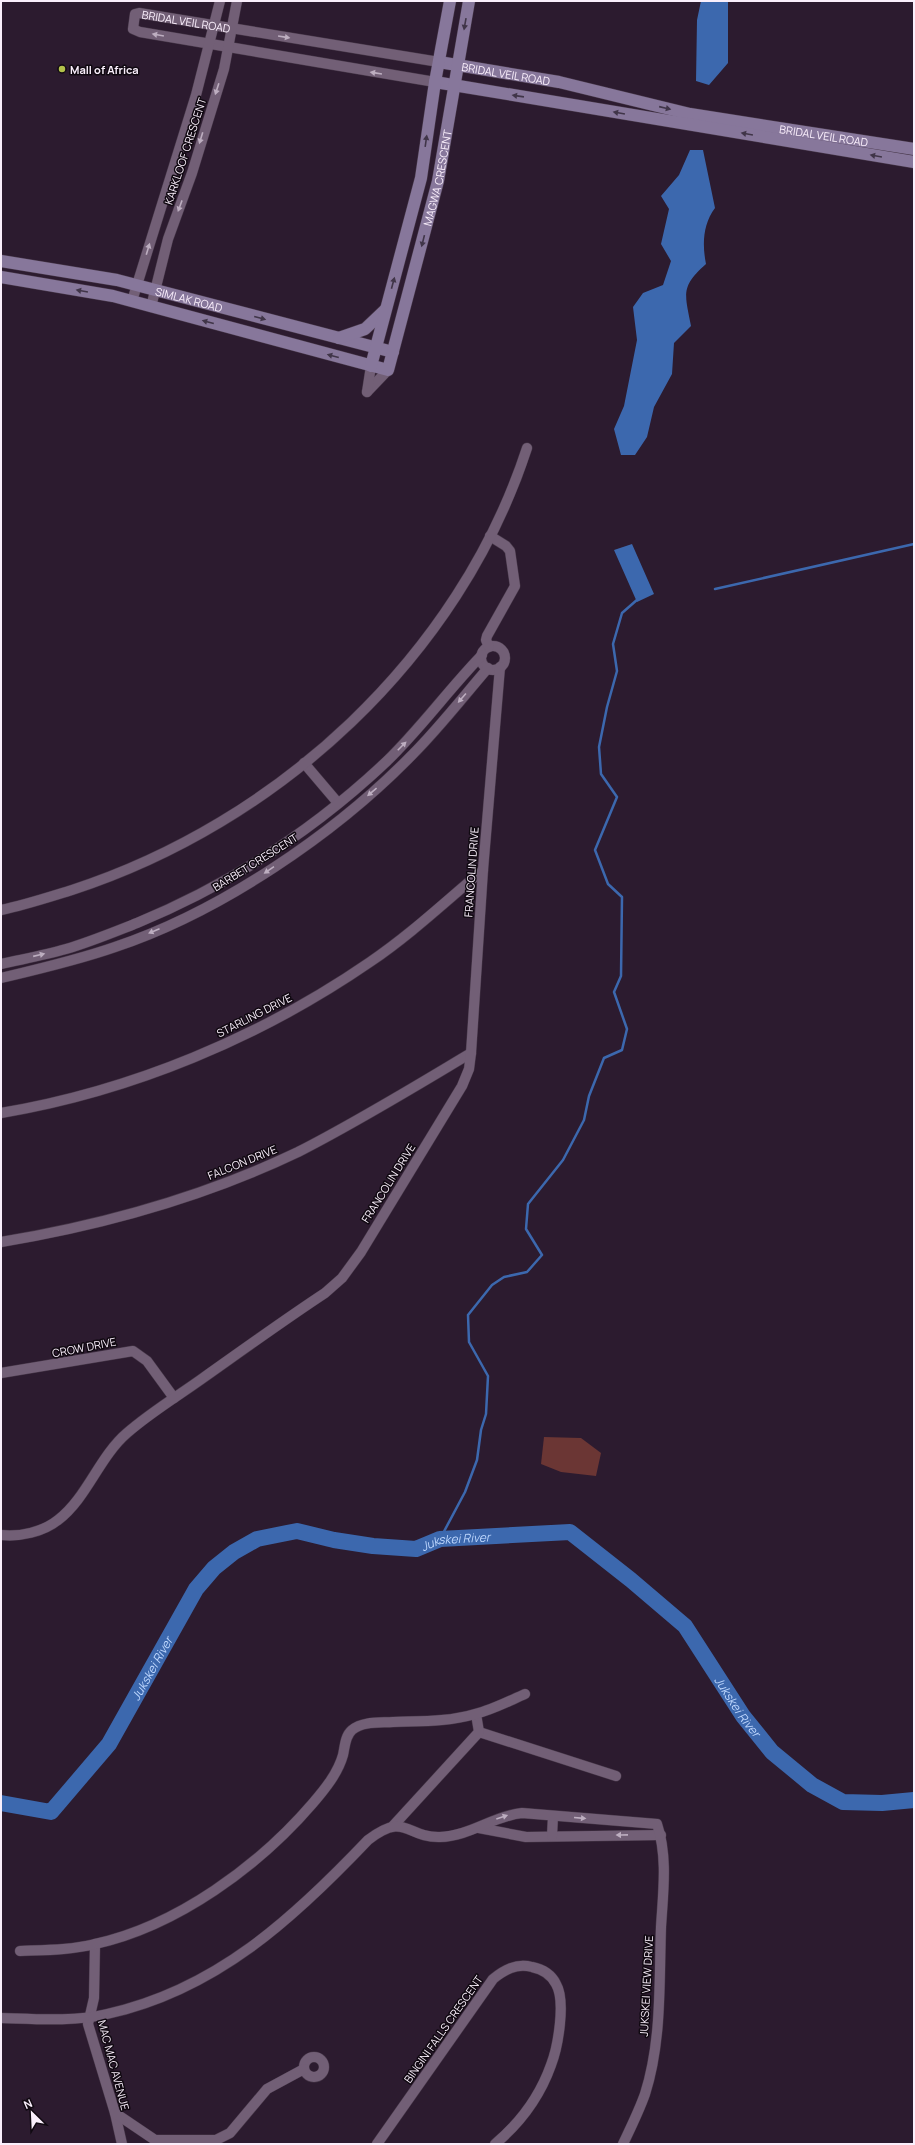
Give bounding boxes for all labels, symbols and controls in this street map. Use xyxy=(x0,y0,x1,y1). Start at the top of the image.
street label: BRIDAL VEIL ROAD xyxy=(141,6,232,35)
one-way arrow xyxy=(462,18,468,30)
one-way arrow xyxy=(152,32,164,38)
one-way arrow xyxy=(278,34,290,40)
street label: BRIDAL VEIL ROAD xyxy=(461,58,551,88)
place label: Mall of Africa xyxy=(70,62,139,77)
marker: Mall of Africa xyxy=(57,64,67,74)
one-way arrow xyxy=(370,70,382,76)
one-way arrow xyxy=(214,84,220,96)
one-way arrow xyxy=(512,93,524,99)
street label: KARKLOOF CRESCENT xyxy=(161,95,210,206)
one-way arrow xyxy=(659,105,671,111)
one-way arrow xyxy=(613,109,625,115)
street label: BRIDAL VEIL ROAD xyxy=(778,121,869,149)
street label: MAGWA CRESCENT xyxy=(419,128,454,227)
one-way arrow xyxy=(741,131,753,137)
one-way arrow xyxy=(198,133,204,145)
one-way arrow xyxy=(423,135,429,147)
one-way arrow xyxy=(869,153,882,159)
one-way arrow xyxy=(177,200,183,212)
one-way arrow xyxy=(420,235,426,247)
one-way arrow xyxy=(145,242,151,254)
one-way arrow xyxy=(390,277,396,289)
street label: SIMLAK ROAD xyxy=(154,283,224,315)
one-way arrow xyxy=(76,287,88,293)
one-way arrow xyxy=(254,315,267,321)
one-way arrow xyxy=(202,318,214,324)
one-way arrow xyxy=(327,353,339,359)
one-way arrow xyxy=(458,693,467,703)
one-way arrow xyxy=(397,741,407,751)
one-way arrow xyxy=(367,787,378,796)
street label: FRANCOLIN DRIVE xyxy=(460,826,482,918)
street label: BARBET CRESCENT xyxy=(210,829,301,894)
one-way arrow xyxy=(264,866,274,874)
one-way arrow xyxy=(148,927,160,934)
one-way arrow xyxy=(33,952,45,958)
street label: STARLING DRIVE xyxy=(214,990,294,1040)
street label: FALCON DRIVE xyxy=(205,1141,279,1183)
street label: FRANCOLIN DRIVE xyxy=(358,1141,418,1225)
street label: CROW DRIVE xyxy=(51,1333,117,1361)
water label: Jukskei River xyxy=(418,1528,492,1555)
water label: Jukskei River xyxy=(127,1632,177,1703)
water label: Jukskei River xyxy=(711,1673,766,1742)
one-way arrow xyxy=(496,1814,508,1820)
one-way arrow xyxy=(574,1814,586,1821)
one-way arrow xyxy=(615,1832,628,1838)
street label: JUKSKEI VIEW DRIVE xyxy=(636,1935,656,2037)
street label: BINGINI FALLS CRESCENT xyxy=(400,1972,486,2086)
street label: MAC MAC AVENUE xyxy=(95,2018,133,2112)
north arrow xyxy=(12,2093,52,2133)
text: N xyxy=(21,2095,34,2112)

